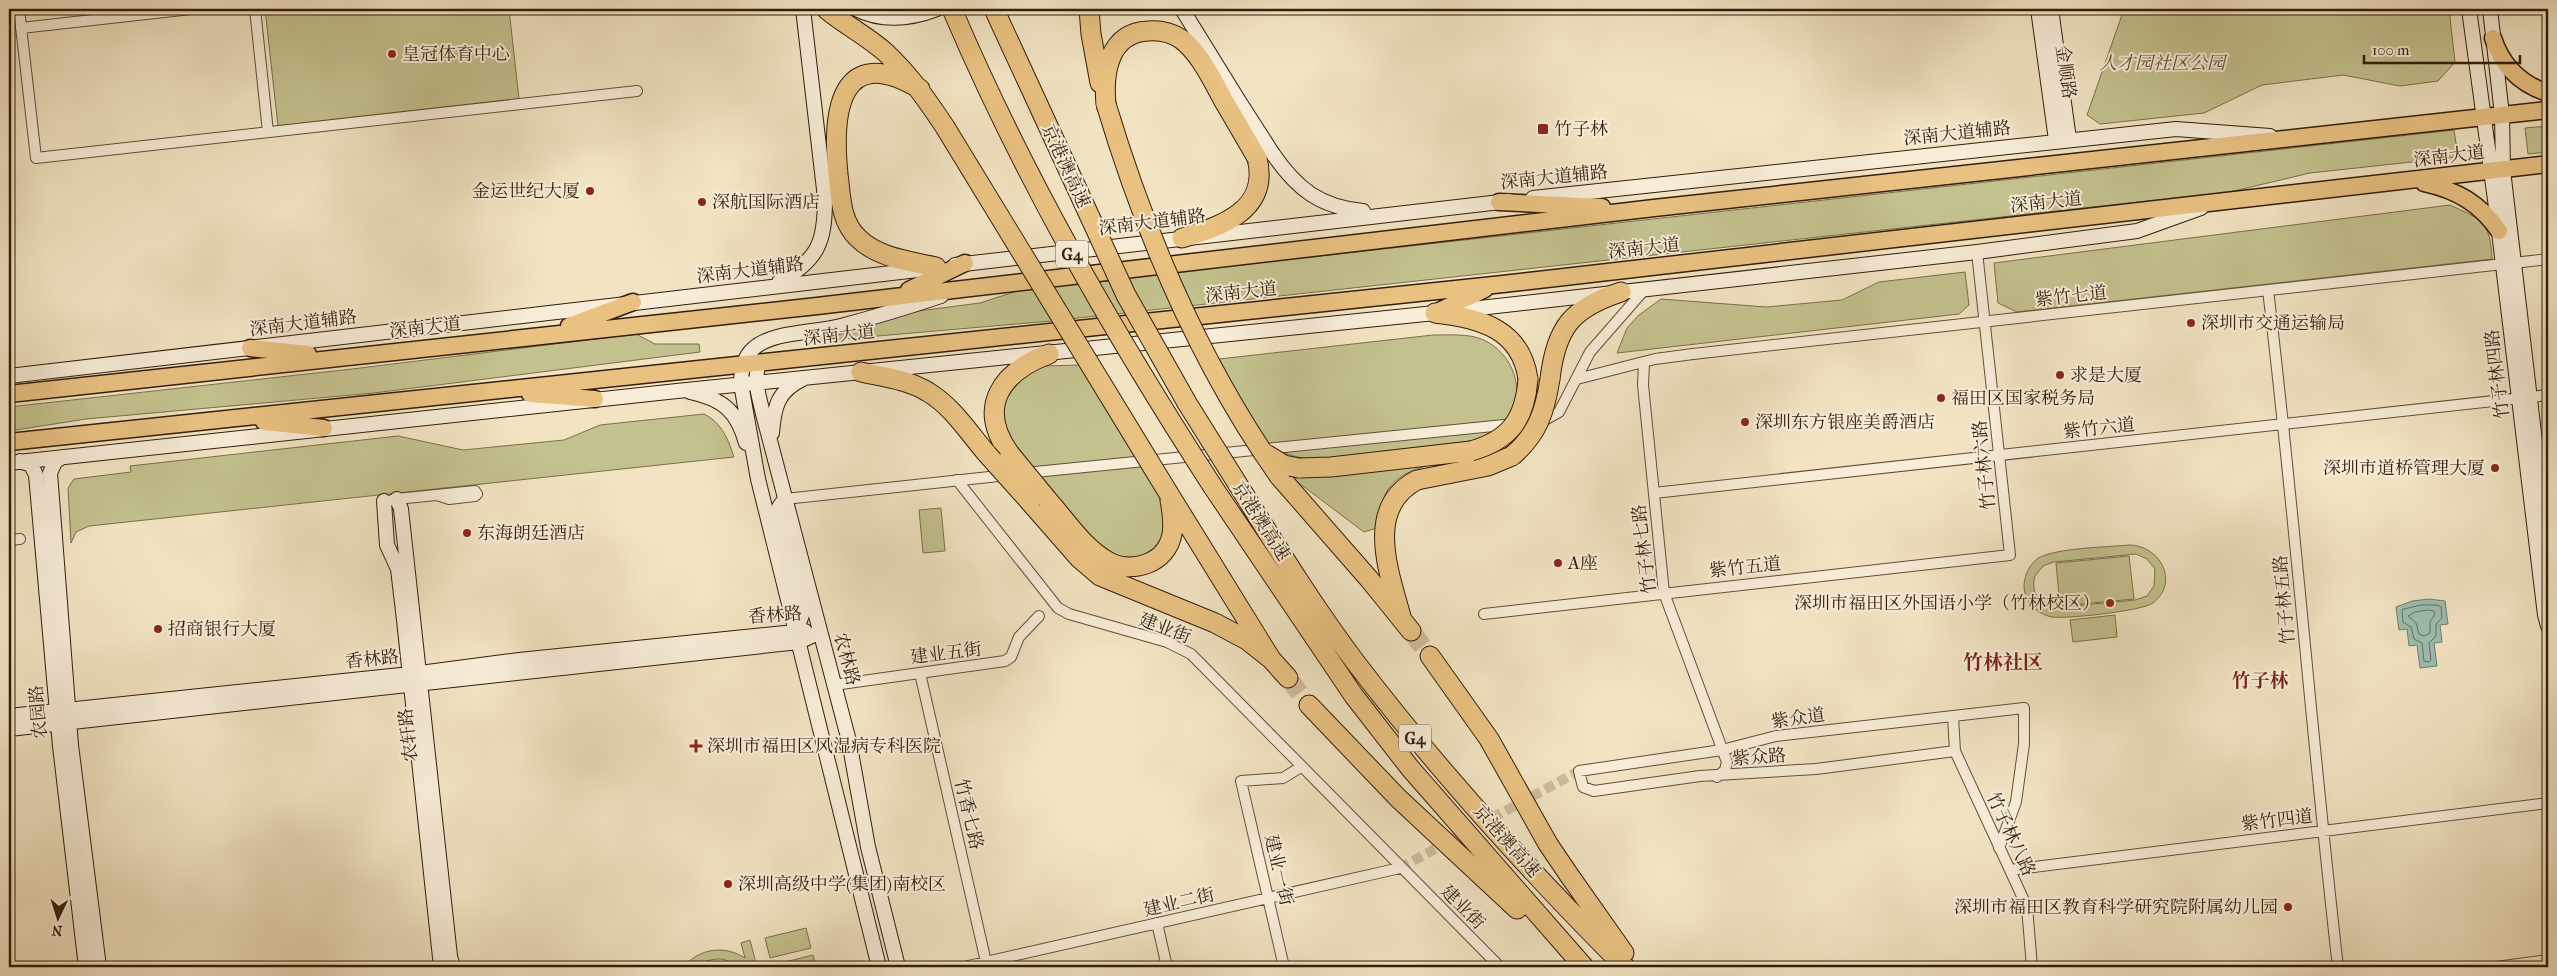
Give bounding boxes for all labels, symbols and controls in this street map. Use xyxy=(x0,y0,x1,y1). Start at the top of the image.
scale bar xyxy=(2364,32,2521,64)
text: 100 m xyxy=(2372,41,2410,59)
place label: 皇冠体育中心 xyxy=(402,44,510,65)
street label: 金顺路 xyxy=(2051,44,2080,100)
marker: 皇冠体育中心 xyxy=(386,48,398,60)
park label: 人才园社区公园 xyxy=(2099,53,2228,74)
street label: 深南大道辅路 xyxy=(1902,117,2012,150)
place label: 竹子林 xyxy=(1554,119,1608,140)
street label: 京港澳高速 xyxy=(1037,121,1094,211)
marker: 竹子林 xyxy=(1536,122,1550,136)
street label: 深南大道 xyxy=(2412,142,2486,171)
street label: 深南大道辅路 xyxy=(1499,161,1609,194)
place label: 金运世纪大厦 xyxy=(472,181,580,202)
marker: 金运世纪大厦 xyxy=(584,185,596,197)
street label: 深南大道 xyxy=(2009,188,2083,217)
place label: 深航国际酒店 xyxy=(712,192,820,213)
marker: 深航国际酒店 xyxy=(696,196,708,208)
street label: 深南大道辅路 xyxy=(1097,205,1207,239)
street label: 深南大道 xyxy=(1607,234,1681,263)
road number: G4 xyxy=(1056,240,1088,268)
street label: 深南大道辅路 xyxy=(695,253,805,287)
street label: 深南大道 xyxy=(1204,278,1278,307)
street label: 紫竹七道 xyxy=(2034,282,2108,311)
street label: 深南大道辅路 xyxy=(248,306,358,340)
street label: 深南大道 xyxy=(388,313,462,342)
place label: 深圳市交通运输局 xyxy=(2201,313,2345,334)
marker: 深圳市交通运输局 xyxy=(2185,317,2197,329)
street label: 深南大道 xyxy=(802,321,876,350)
street label: 竹子林四路 xyxy=(2482,328,2513,420)
place label: 求是大厦 xyxy=(2070,365,2142,386)
marker: 求是大厦 xyxy=(2054,369,2066,381)
place label: 福田区国家税务局 xyxy=(1951,388,2095,409)
marker: 福田区国家税务局 xyxy=(1935,392,1947,404)
place label: 深圳东方银座美爵酒店 xyxy=(1755,412,1935,433)
street label: 紫竹六道 xyxy=(2062,414,2136,443)
marker: 深圳东方银座美爵酒店 xyxy=(1739,416,1751,428)
street label: 竹子林六路 xyxy=(1969,419,2000,511)
place label: 深圳市道桥管理大厦 xyxy=(2323,458,2485,479)
marker: 深圳市道桥管理大厦 xyxy=(2489,462,2501,474)
street label: 京港澳高速 xyxy=(1227,478,1294,565)
street label: 竹子林七路 xyxy=(1629,503,1660,595)
place label: 东海朗廷酒店 xyxy=(477,523,585,544)
marker: 东海朗廷酒店 xyxy=(461,527,473,539)
place label: A座 xyxy=(1567,553,1598,574)
street label: 紫竹五道 xyxy=(1708,553,1782,582)
street label: 竹子林五路 xyxy=(2270,554,2299,646)
marker: A座 xyxy=(1552,557,1564,569)
place label: 深圳市福田区外国语小学（竹林校区） xyxy=(1794,593,2100,614)
marker: 深圳市福田区外国语小学（竹林校区） xyxy=(2104,597,2116,609)
street label: 香林路 xyxy=(747,603,803,628)
street label: 建业街 xyxy=(1136,609,1194,648)
place label: 招商银行大厦 xyxy=(168,619,276,640)
marker: 招商银行大厦 xyxy=(152,623,164,635)
street label: 农林路 xyxy=(829,630,864,688)
street label: 建业五街 xyxy=(909,639,983,668)
street label: 香林路 xyxy=(344,646,400,673)
district label: 竹林社区 xyxy=(1963,651,2043,674)
district label: 竹子林 xyxy=(2231,670,2289,692)
street label: 农园路 xyxy=(26,684,51,740)
street label: 紫众道 xyxy=(1770,704,1826,733)
street label: 农轩路 xyxy=(395,707,422,763)
road number: G4 xyxy=(1399,724,1431,751)
place label: 深圳市福田区风湿病专科医院 xyxy=(707,736,941,757)
marker: 深圳市福田区风湿病专科医院 xyxy=(689,739,703,753)
street label: 紫众路 xyxy=(1731,745,1787,770)
street label: 竹香七路 xyxy=(950,777,987,852)
street label: 竹子林八路 xyxy=(1982,789,2039,879)
street label: 京港澳高速 xyxy=(1469,801,1545,882)
street label: 紫竹四道 xyxy=(2240,806,2314,835)
street label: 建业一街 xyxy=(1260,833,1297,908)
place label: 深圳高级中学(集团)南校区 xyxy=(738,874,946,895)
marker: 深圳高级中学(集团)南校区 xyxy=(722,878,734,890)
street label: 建业街 xyxy=(1436,881,1489,934)
street label: 建业二街 xyxy=(1142,884,1217,921)
north arrow xyxy=(32,894,82,944)
place label: 深圳市福田区教育科学研究院附属幼儿园 xyxy=(1954,897,2278,918)
marker: 深圳市福田区教育科学研究院附属幼儿园 xyxy=(2282,901,2294,913)
text: N xyxy=(51,922,63,939)

